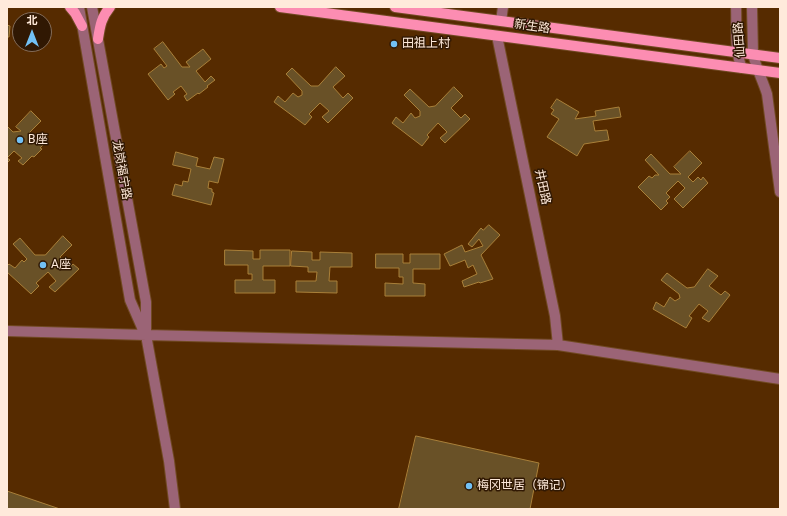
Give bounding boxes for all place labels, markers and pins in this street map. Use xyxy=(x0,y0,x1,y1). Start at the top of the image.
place label: 田祖上村 xyxy=(402,37,450,51)
marker: 田祖上村 xyxy=(389,39,399,49)
place label: B座 xyxy=(28,133,47,147)
marker: B座 xyxy=(15,135,25,145)
place label: A座 xyxy=(51,258,71,272)
marker: A座 xyxy=(38,260,48,270)
place label: 梅冈世居（锦记） xyxy=(477,479,573,493)
marker: 梅冈世居（锦记） xyxy=(464,481,474,491)

